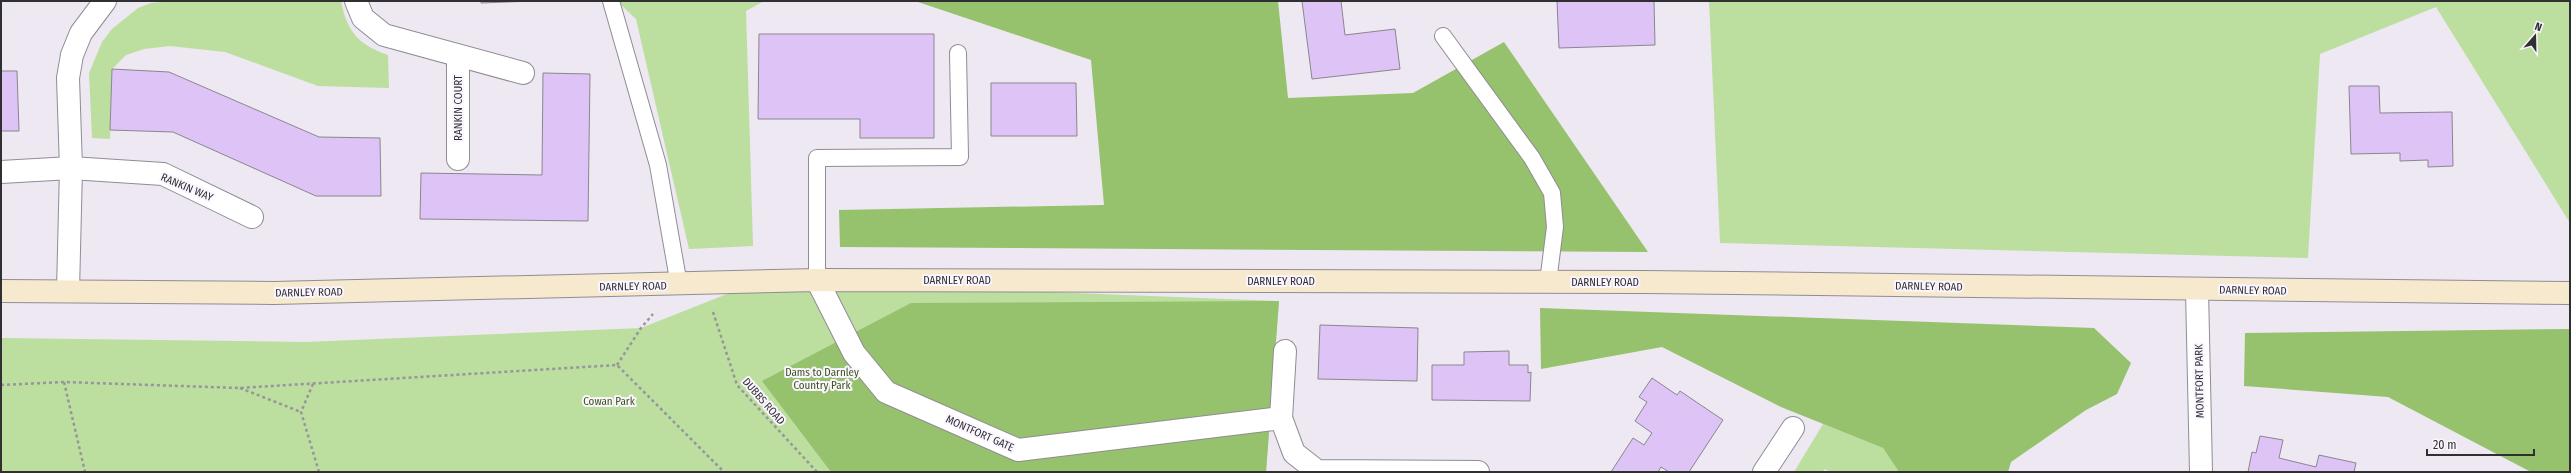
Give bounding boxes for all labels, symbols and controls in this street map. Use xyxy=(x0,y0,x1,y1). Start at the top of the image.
north arrow xyxy=(2515,16,2555,56)
text: N xyxy=(2533,20,2544,34)
street label: RANKIN COURT xyxy=(452,74,465,141)
street label: RANKIN WAY xyxy=(159,171,215,204)
street label: DARNLEY ROAD xyxy=(923,274,991,287)
street label: DARNLEY ROAD xyxy=(1247,275,1315,288)
street label: DARNLEY ROAD xyxy=(1571,276,1639,289)
street label: DARNLEY ROAD xyxy=(599,279,667,294)
street label: DARNLEY ROAD xyxy=(1895,279,1963,294)
street label: DARNLEY ROAD xyxy=(2219,283,2287,298)
street label: DARNLEY ROAD xyxy=(275,285,343,300)
street label: MONTFORT PARK xyxy=(2192,344,2207,418)
park label: Dams to Darnley Country Park xyxy=(785,366,859,392)
street label: DUBBS ROAD xyxy=(740,375,787,427)
park label: Cowan Park xyxy=(583,395,636,408)
street label: MONTFORT GATE xyxy=(944,413,1016,454)
scale bar xyxy=(2427,431,2534,457)
text: 20 m xyxy=(2433,438,2457,452)

